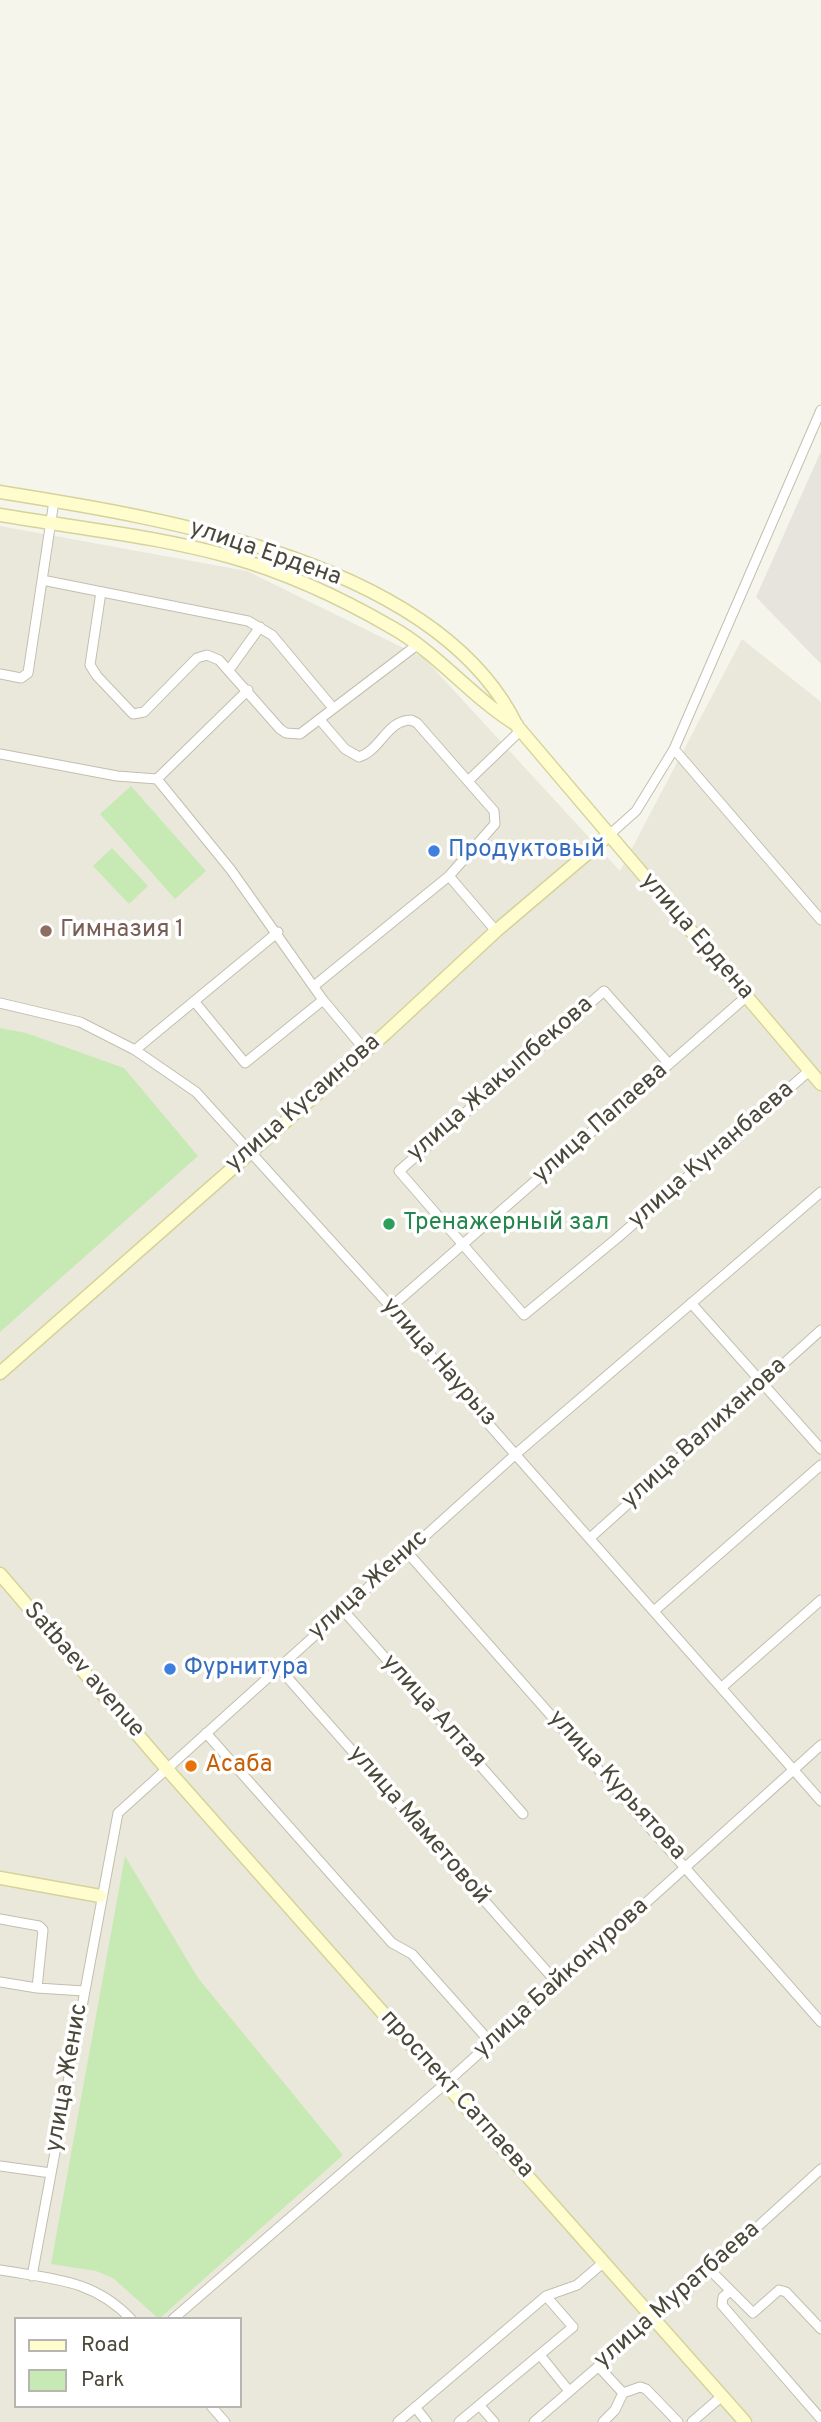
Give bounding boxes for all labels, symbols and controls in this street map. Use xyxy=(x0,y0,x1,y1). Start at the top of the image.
street label: улица Ердена xyxy=(185,515,345,593)
place label: Продуктовый xyxy=(448,837,605,865)
marker: Продуктовый xyxy=(426,843,442,859)
street label: улица Ердена xyxy=(633,868,759,1006)
place label: Гимназия 1 xyxy=(60,917,184,945)
marker: Гимназия 1 xyxy=(38,923,54,939)
street label: улица Жакыпбекова xyxy=(402,991,600,1169)
street label: улица Кусаинова xyxy=(221,1029,387,1179)
street label: улица Папаева xyxy=(528,1058,674,1190)
street label: улица Кунанбаева xyxy=(623,1076,801,1236)
place label: Тренажерный зал xyxy=(403,1210,609,1238)
marker: Тренажерный зал xyxy=(381,1216,397,1232)
street label: улица Наурыз xyxy=(374,1293,502,1433)
street label: улица Валиханова xyxy=(617,1352,793,1516)
street label: улица Женис xyxy=(303,1525,435,1647)
street label: Satbaev avenue xyxy=(16,1597,150,1745)
street label: улица Алтая xyxy=(374,1649,492,1775)
place label: Фурнитура xyxy=(184,1655,308,1683)
marker: Фурнитура xyxy=(162,1661,178,1677)
street label: улица Курьятова xyxy=(541,1705,691,1867)
street label: улица Маметовой xyxy=(341,1741,495,1911)
place label: Асаба xyxy=(205,1752,272,1780)
marker: Асаба xyxy=(183,1758,199,1774)
street label: улица Байконурова xyxy=(469,1893,655,2065)
street label: улица Женис xyxy=(41,2001,95,2155)
street label: проспект Сатпаева xyxy=(373,2005,539,2185)
street label: улица Муратбаева xyxy=(589,2216,767,2376)
legend xyxy=(14,2317,242,2408)
text: Road xyxy=(81,2332,130,2359)
text: Park xyxy=(81,2367,124,2394)

